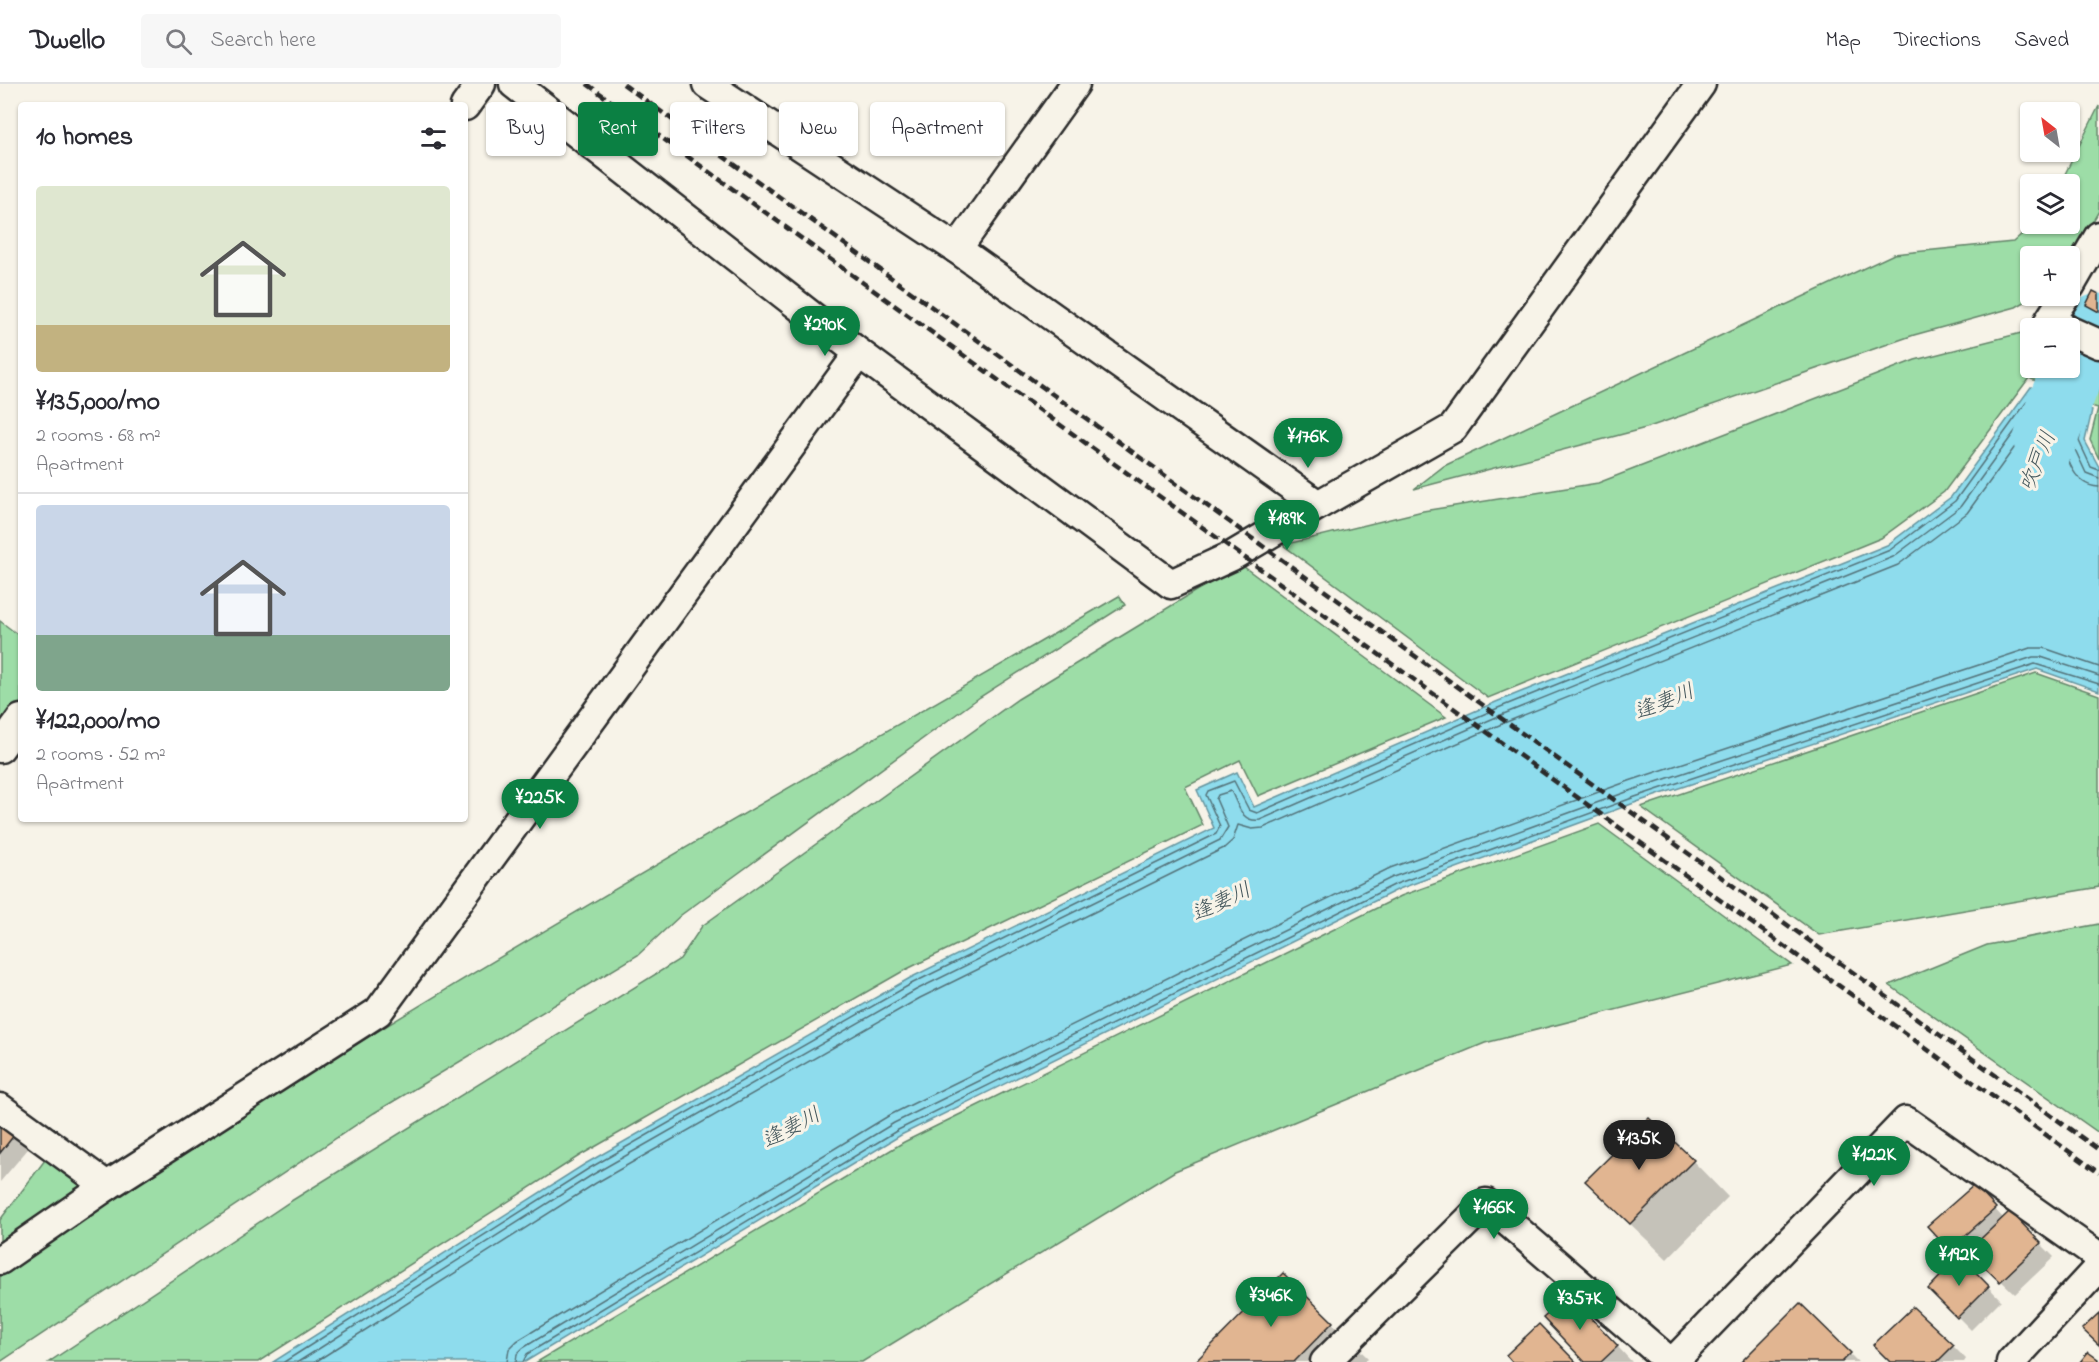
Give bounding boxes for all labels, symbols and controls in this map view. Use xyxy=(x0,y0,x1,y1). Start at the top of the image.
search box xyxy=(141,14,561,68)
text: Dwello xyxy=(30,21,105,62)
icon: search xyxy=(162,25,195,58)
text: Search here xyxy=(210,25,316,57)
text: Map xyxy=(1825,26,1861,56)
text: Directions xyxy=(1894,26,1981,56)
text: Saved xyxy=(2014,26,2069,56)
chip: Buy xyxy=(486,102,566,156)
chip: Rent xyxy=(578,102,658,156)
chip: Filters xyxy=(670,102,767,156)
chip: New xyxy=(779,102,858,156)
chip: Apartment xyxy=(870,102,1005,156)
north arrow xyxy=(2020,102,2080,162)
map controls xyxy=(2020,102,2080,378)
text: 10 homes xyxy=(36,119,133,157)
icon: filters xyxy=(417,122,450,155)
button: layers xyxy=(2020,174,2080,234)
icon: home xyxy=(189,225,297,333)
button: + xyxy=(2020,246,2080,306)
pin: ¥290K xyxy=(783,306,867,357)
text: ¥290K xyxy=(804,311,846,340)
button: − xyxy=(2020,318,2080,378)
text: ¥135,000/mo xyxy=(36,384,160,422)
pin: ¥176K xyxy=(1266,418,1350,469)
text: 2 rooms · 68 m² xyxy=(36,422,161,451)
text: ¥176K xyxy=(1288,423,1328,452)
water label: 吹戸川 xyxy=(2013,427,2065,497)
text: Apartment xyxy=(36,451,124,480)
pin: ¥189K xyxy=(1245,500,1329,551)
text: ¥189K xyxy=(1268,505,1306,534)
icon: home xyxy=(189,544,297,652)
water label: 逢妻川 xyxy=(1630,677,1700,729)
text: ¥122,000/mo xyxy=(36,703,160,741)
text: 2 rooms · 52 m² xyxy=(36,741,166,770)
text: Apartment xyxy=(36,770,124,799)
pin: ¥225K xyxy=(498,779,582,830)
text: ¥225K xyxy=(516,784,564,813)
water label: 逢妻川 xyxy=(1187,876,1257,930)
water label: 逢妻川 xyxy=(757,1101,827,1157)
pin: ¥135K xyxy=(1597,1120,1681,1171)
text: ¥135K xyxy=(1617,1125,1661,1154)
pin: ¥122K xyxy=(1832,1136,1916,1187)
text: ¥122K xyxy=(1852,1141,1896,1170)
pin: ¥166K xyxy=(1452,1189,1536,1240)
text: ¥166K xyxy=(1473,1194,1515,1223)
pin: ¥192K xyxy=(1917,1236,2001,1287)
text: ¥192K xyxy=(1939,1241,1979,1270)
pin: ¥346K xyxy=(1229,1277,1313,1328)
pin: ¥357K xyxy=(1538,1280,1622,1331)
text: ¥346K xyxy=(1250,1282,1292,1311)
text: ¥357K xyxy=(1557,1285,1603,1314)

